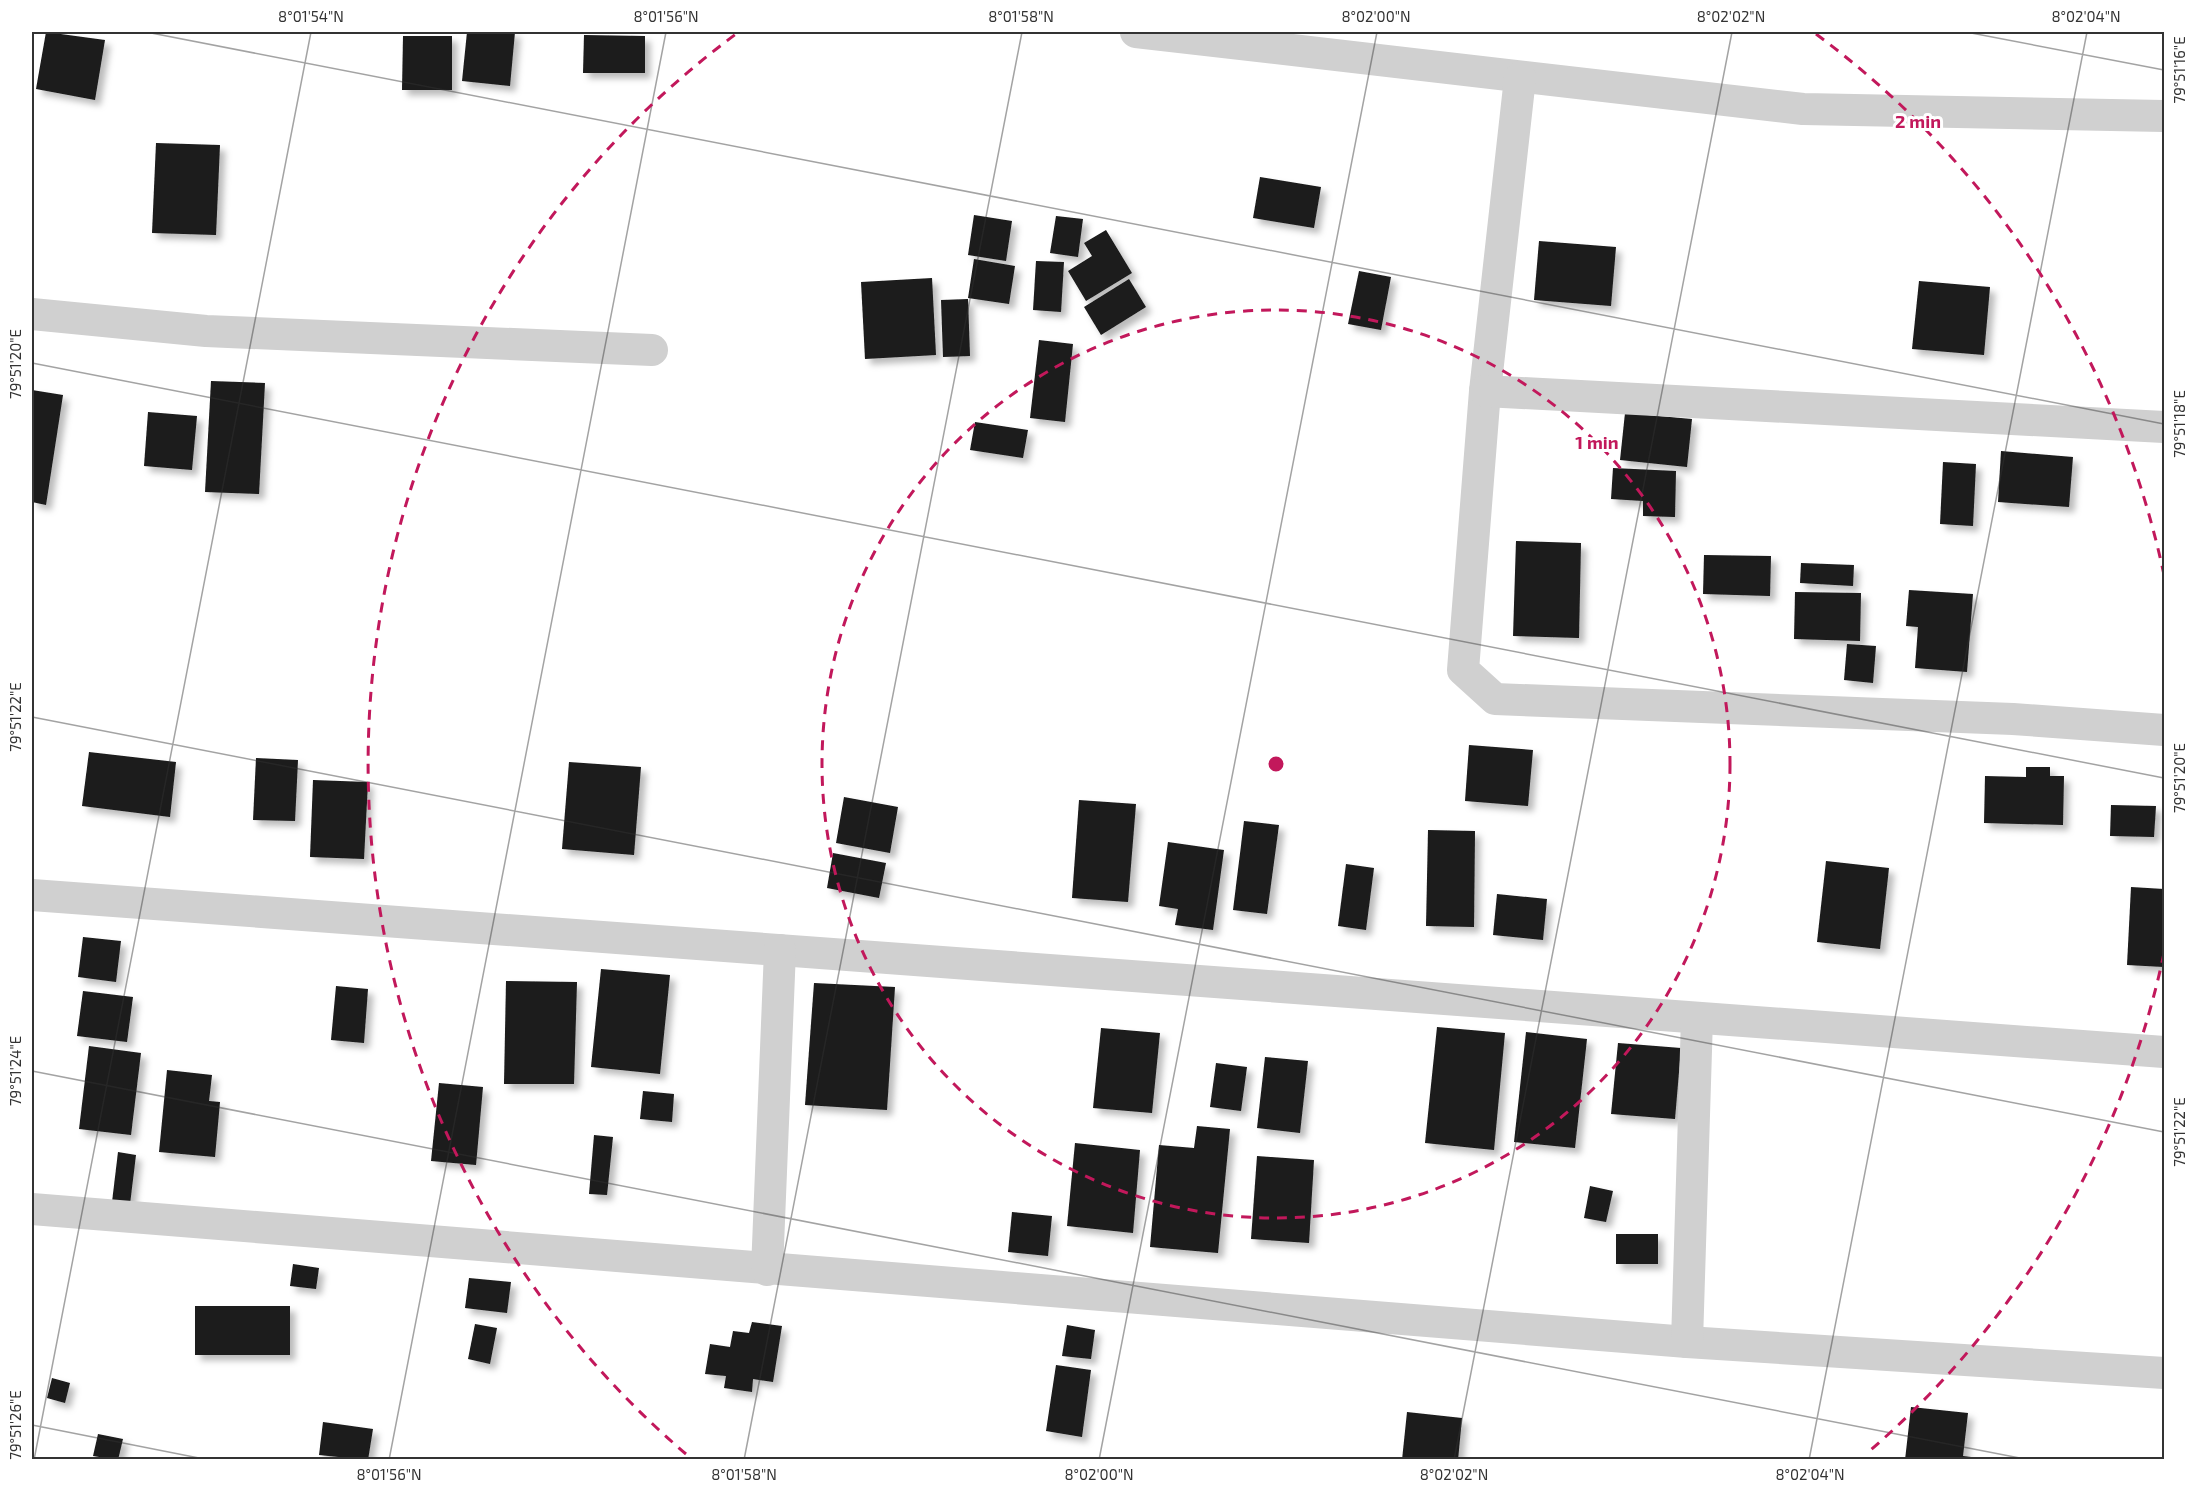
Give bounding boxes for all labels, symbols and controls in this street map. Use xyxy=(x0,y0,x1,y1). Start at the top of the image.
text: 8°01'54"N xyxy=(278,7,344,25)
text: 8°01'56"N xyxy=(633,7,699,25)
text: 8°01'58"N xyxy=(988,7,1054,25)
text: 8°02'00"N xyxy=(1341,7,1411,25)
text: 8°02'02"N xyxy=(1697,7,1765,25)
text: 8°02'04"N xyxy=(2051,7,2121,25)
text: 79°51'16"E xyxy=(2170,36,2188,104)
text: 2 min xyxy=(1895,110,1941,132)
text: 79°51'20"E xyxy=(6,329,24,399)
text: 79°51'18"E xyxy=(2170,390,2188,458)
text: 1 min xyxy=(1575,431,1619,453)
text: 79°51'22"E xyxy=(6,682,24,752)
text: 79°51'20"E xyxy=(2170,743,2188,813)
centre of rings xyxy=(1266,754,1286,774)
text: 79°51'24"E xyxy=(6,1036,24,1106)
text: 79°51'22"E xyxy=(2170,1097,2188,1167)
text: 79°51'26"E xyxy=(6,1390,24,1460)
text: 8°01'56"N xyxy=(356,1465,422,1483)
text: 8°01'58"N xyxy=(711,1465,777,1483)
text: 8°02'00"N xyxy=(1064,1465,1134,1483)
text: 8°02'02"N xyxy=(1420,1465,1488,1483)
text: 8°02'04"N xyxy=(1775,1465,1845,1483)

